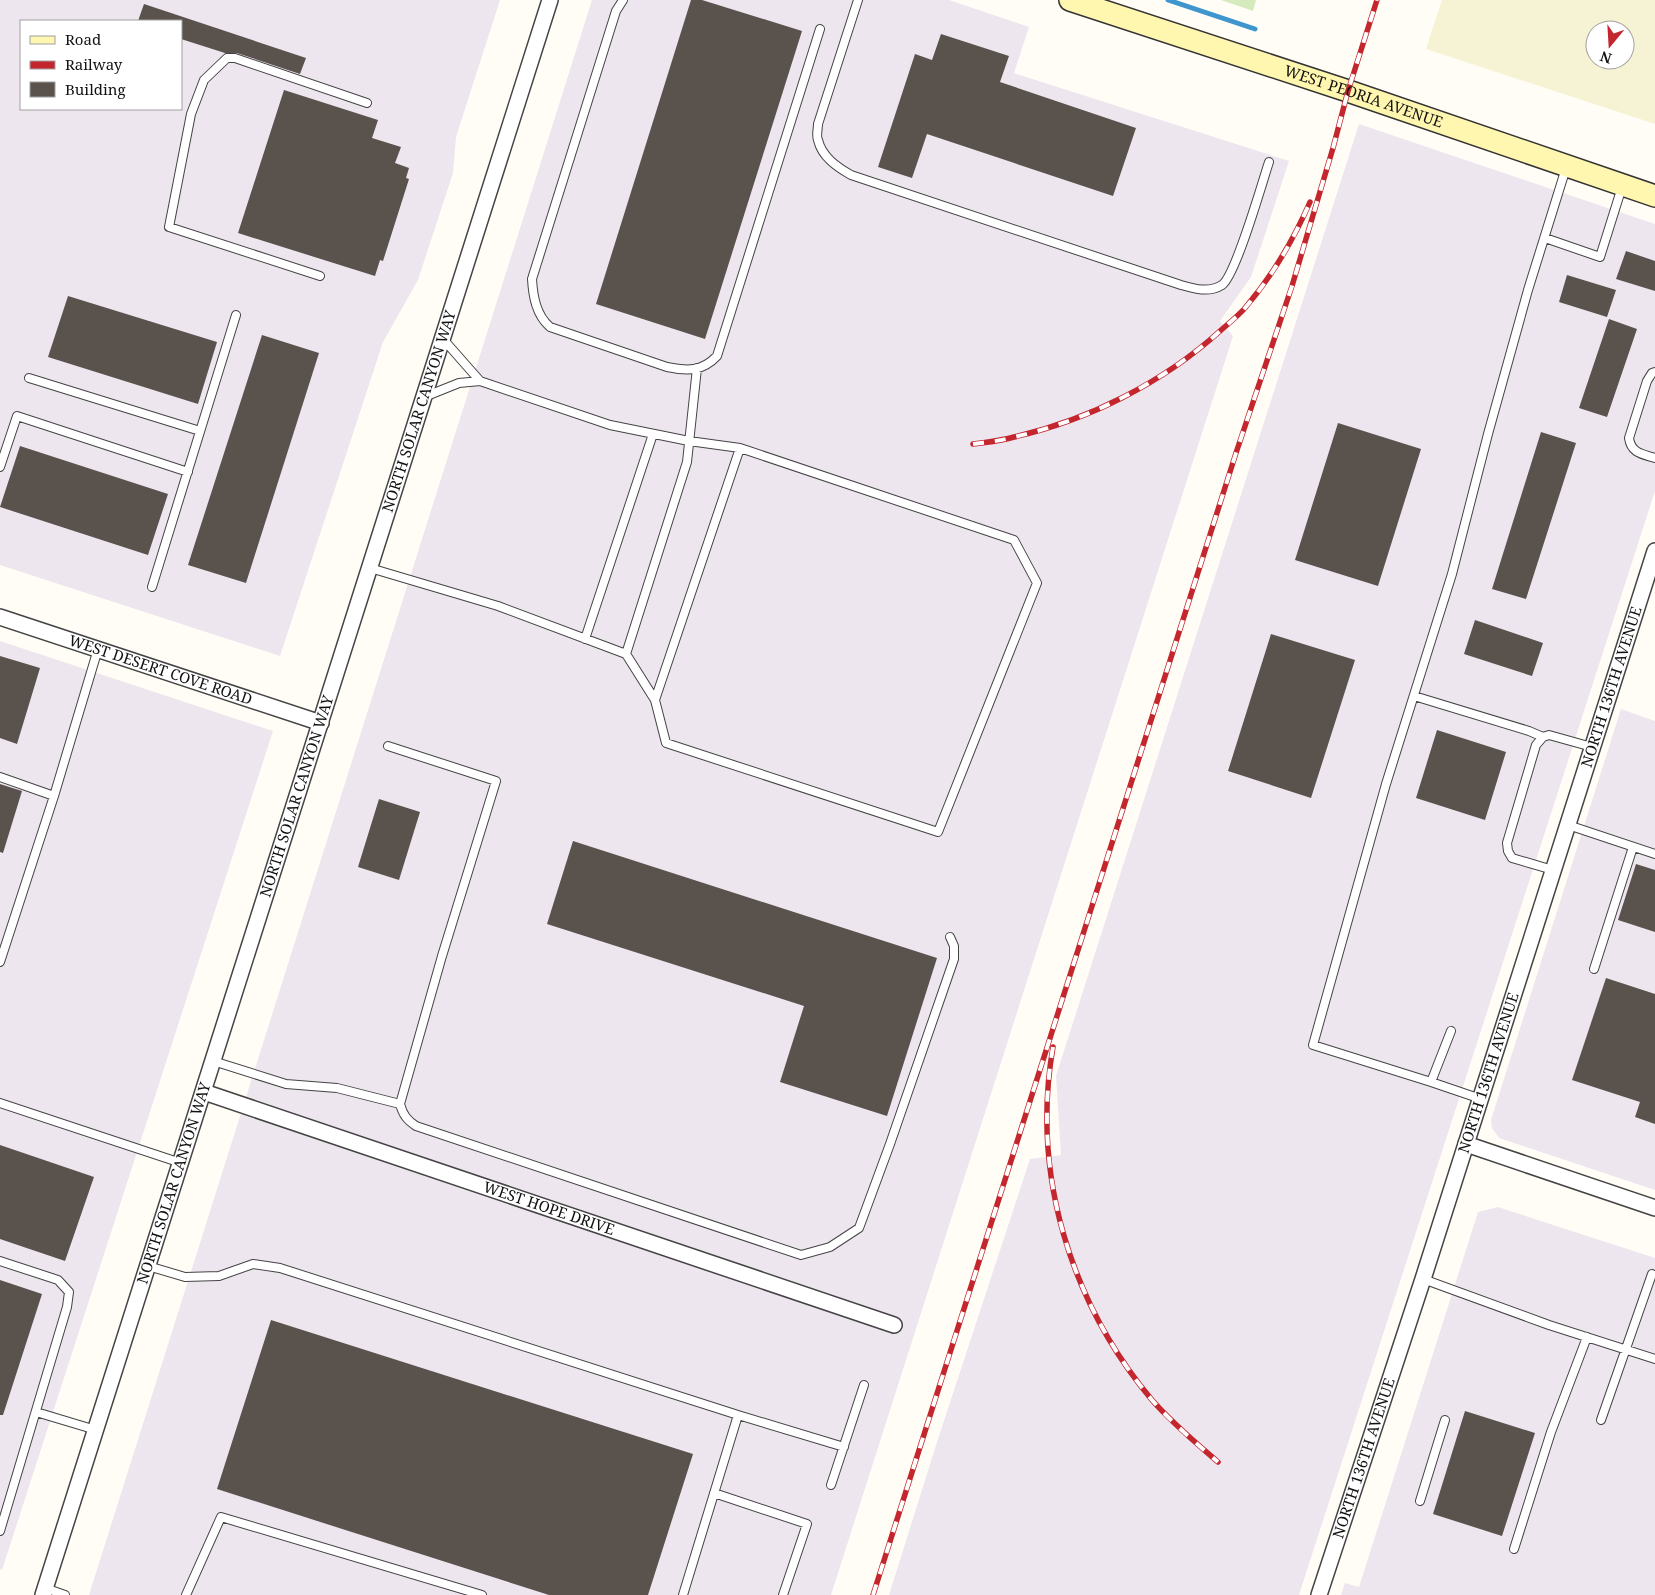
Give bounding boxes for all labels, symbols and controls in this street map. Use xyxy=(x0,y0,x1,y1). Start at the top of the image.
legend xyxy=(20,20,182,110)
north arrow xyxy=(1585,20,1635,70)
text: Road xyxy=(65,29,101,49)
text: N xyxy=(1598,47,1614,69)
text: Railway xyxy=(65,54,123,74)
street label: WEST PEORIA AVENUE xyxy=(1282,60,1446,132)
text: Building xyxy=(65,79,126,99)
street label: NORTH SOLAR CANYON WAY xyxy=(377,307,460,514)
street label: NORTH 136TH AVENUE xyxy=(1576,604,1646,770)
street label: WEST DESERT COVE ROAD xyxy=(67,629,255,709)
street label: NORTH SOLAR CANYON WAY xyxy=(255,692,337,899)
street label: NORTH 136TH AVENUE xyxy=(1453,990,1523,1156)
street label: NORTH SOLAR CANYON WAY xyxy=(132,1079,215,1286)
street label: WEST HOPE DRIVE xyxy=(481,1176,617,1239)
street label: NORTH 136TH AVENUE xyxy=(1327,1375,1399,1541)

